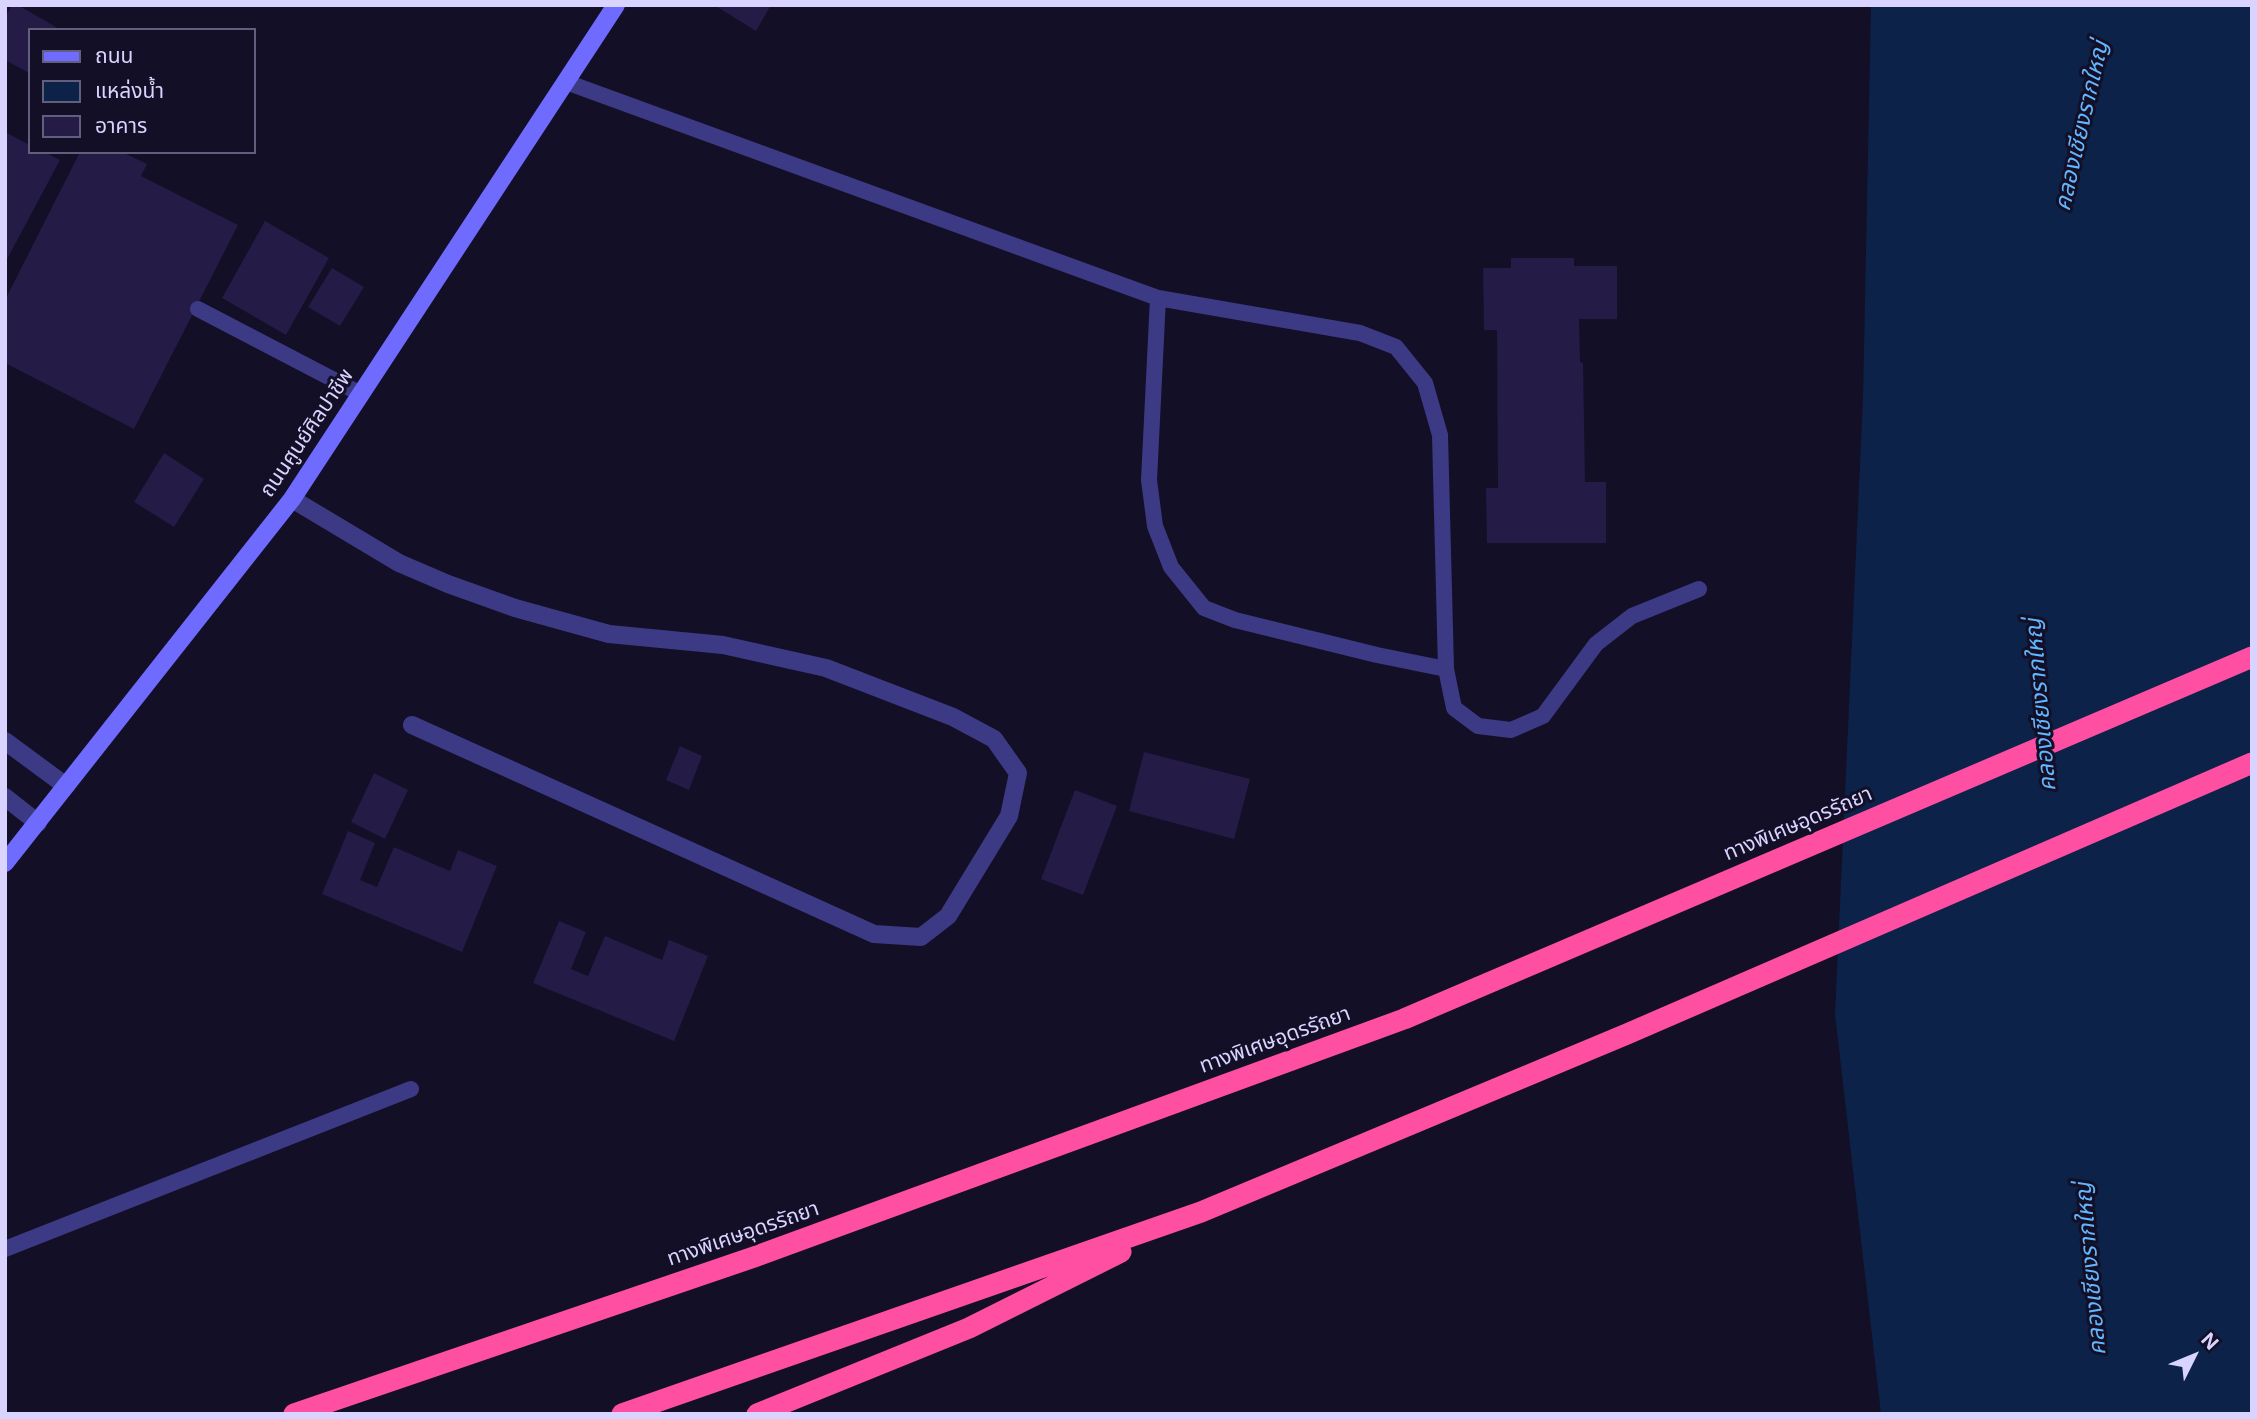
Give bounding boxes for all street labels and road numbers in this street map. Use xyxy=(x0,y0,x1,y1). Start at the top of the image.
street label: ถนนศูนย์ศิลปาชีพ xyxy=(255,364,359,502)
street label: ทางพิเศษอุดรรัถยา xyxy=(1720,781,1876,867)
street label: ทางพิเศษอุดรรัถยา xyxy=(1196,1001,1354,1079)
street label: ทางพิเศษอุดรรัถยา xyxy=(664,1196,822,1272)

